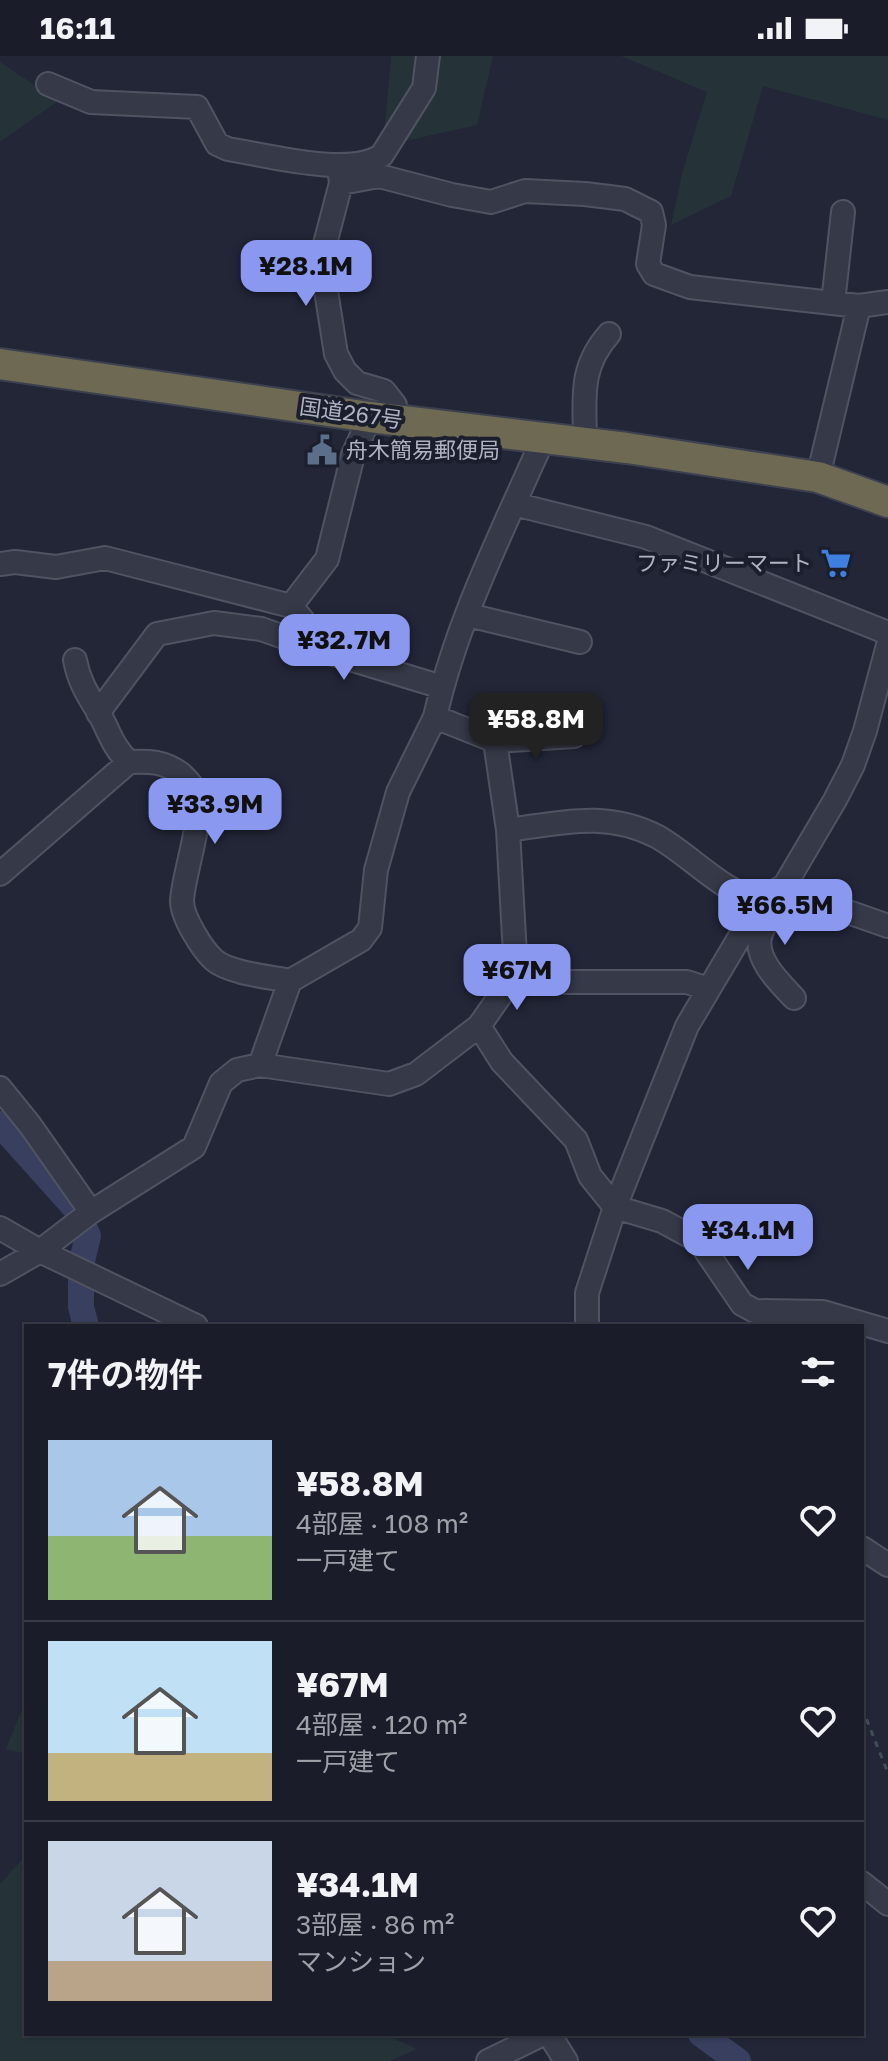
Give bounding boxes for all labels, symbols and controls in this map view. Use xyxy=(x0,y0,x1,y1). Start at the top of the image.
text: 16:11 xyxy=(40,10,115,46)
pin: ¥28.1M xyxy=(241,240,371,308)
text: ¥28.1M xyxy=(259,250,353,281)
street label: 国道267号 xyxy=(298,392,404,433)
public building icon: 舟木簡易郵便局 xyxy=(305,433,339,467)
place label: 舟木簡易郵便局 xyxy=(346,436,500,463)
supermarket icon: ファミリーマート xyxy=(819,546,853,580)
place label: ファミリーマート xyxy=(636,549,812,576)
pin: ¥32.7M xyxy=(279,614,409,682)
text: ¥32.7M xyxy=(297,624,391,655)
pin: ¥58.8M xyxy=(471,693,601,761)
text: ¥58.8M xyxy=(487,703,585,734)
pin: ¥33.9M xyxy=(150,778,280,846)
text: ¥33.9M xyxy=(167,788,263,819)
pin: ¥66.5M xyxy=(720,879,850,947)
text: ¥66.5M xyxy=(736,889,834,920)
pin: ¥67M xyxy=(470,944,564,1012)
text: ¥67M xyxy=(482,954,552,985)
pin: ¥34.1M xyxy=(683,1204,813,1272)
text: ¥34.1M xyxy=(701,1214,795,1245)
icon: filters xyxy=(796,1350,840,1394)
text: 7件の物件 xyxy=(48,1354,203,1394)
text: ¥58.8M xyxy=(296,1463,424,1503)
icon: home xyxy=(112,1472,208,1568)
icon: heart xyxy=(796,1498,840,1542)
text: 4部屋 · 108 m² xyxy=(296,1508,468,1539)
text: 一戸建て xyxy=(296,1545,400,1576)
text: ¥67M xyxy=(296,1664,389,1704)
icon: home xyxy=(112,1673,208,1769)
icon: heart xyxy=(796,1699,840,1743)
text: 4部屋 · 120 m² xyxy=(296,1709,467,1740)
text: 一戸建て xyxy=(296,1746,400,1777)
text: ¥34.1M xyxy=(296,1864,419,1904)
icon: home xyxy=(112,1873,208,1969)
icon: heart xyxy=(796,1899,840,1943)
text: 3部屋 · 86 m² xyxy=(296,1909,454,1940)
text: マンション xyxy=(296,1946,426,1977)

